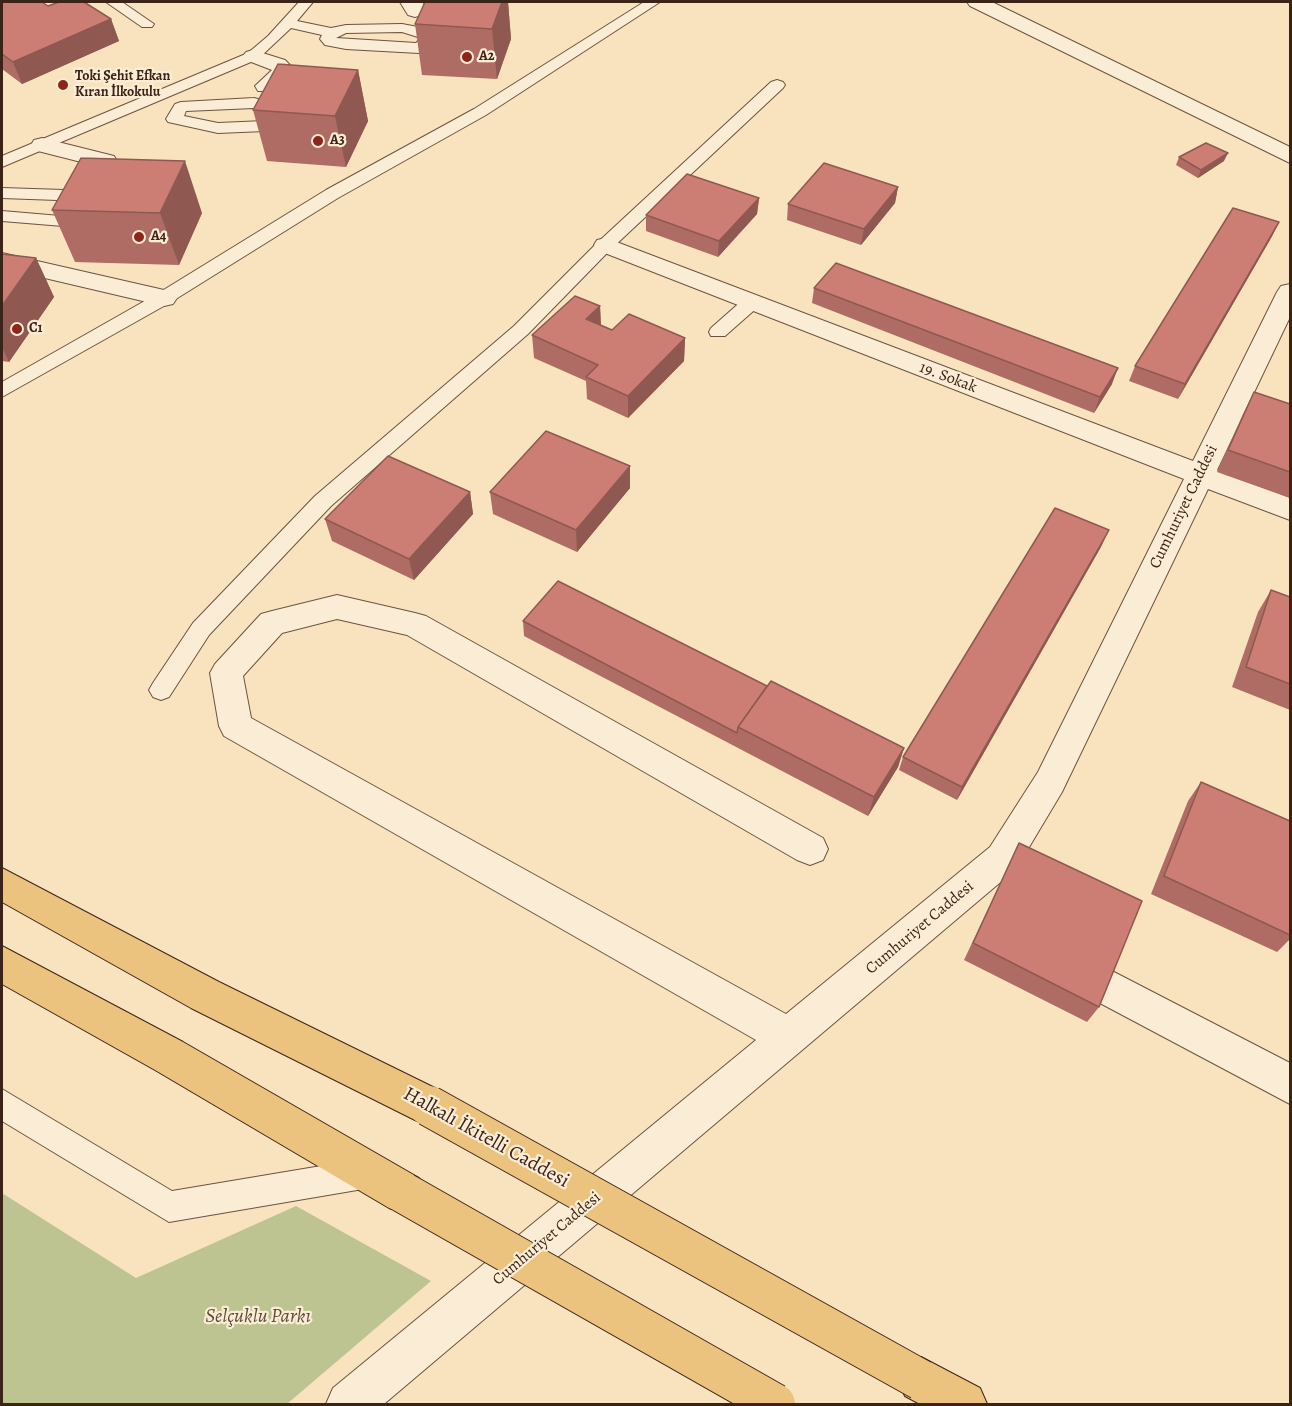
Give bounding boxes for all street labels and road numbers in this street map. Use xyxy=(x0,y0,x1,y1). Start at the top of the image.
street label: 19. Sokak xyxy=(917,358,979,398)
street label: Cumhuriyet Caddesi xyxy=(1146,442,1222,572)
street label: Cumhuriyet Caddesi xyxy=(862,877,978,979)
street label: Halkalı İkitelli Caddesi xyxy=(399,1082,573,1194)
street label: Cumhuriyet Caddesi xyxy=(489,1188,605,1290)

